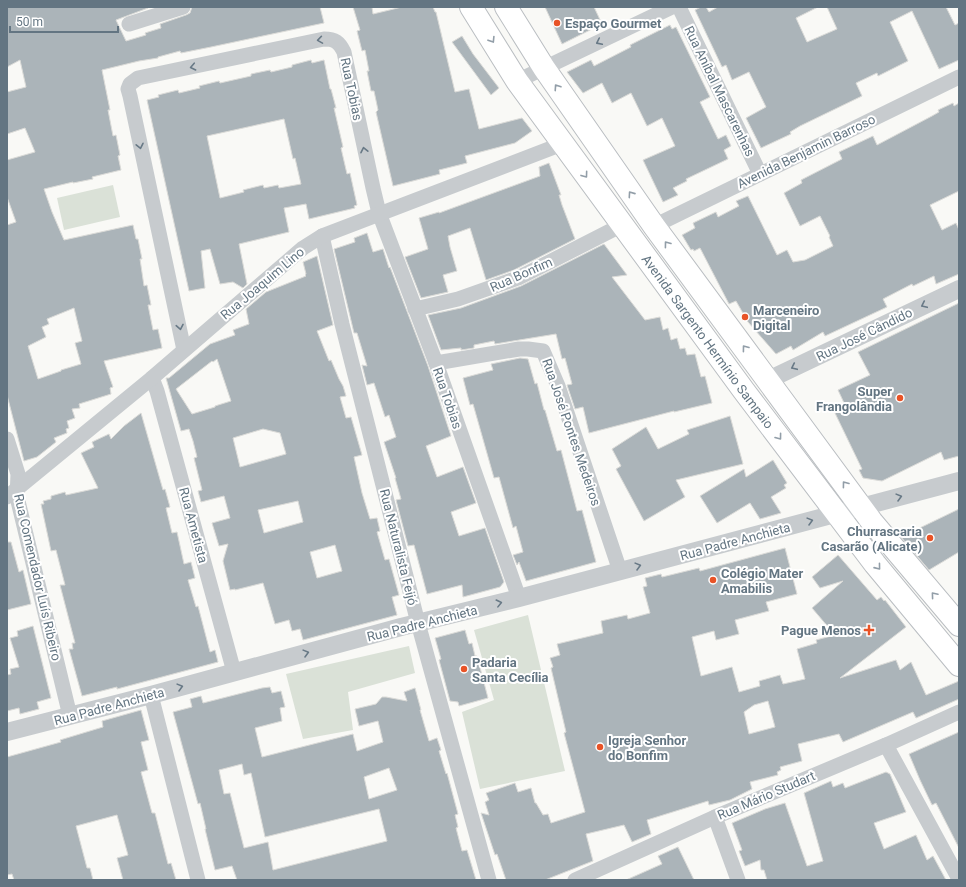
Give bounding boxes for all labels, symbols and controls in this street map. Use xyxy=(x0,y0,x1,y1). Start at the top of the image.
scale bar xyxy=(10,8,118,34)
text: 50 m xyxy=(16,15,43,29)
place label: Espaço Gourmet xyxy=(565,16,662,31)
marker: Espaço Gourmet xyxy=(552,18,562,28)
street label: Rua Aníbal Mascarenhas xyxy=(681,23,758,159)
one-way arrow xyxy=(317,35,323,44)
one-way arrow xyxy=(487,36,495,43)
one-way arrow xyxy=(595,37,603,45)
street label: Rua Tobias xyxy=(338,56,366,122)
one-way arrow xyxy=(190,63,196,71)
one-way arrow xyxy=(554,84,562,91)
street label: Avenida Benjamin Barroso xyxy=(735,111,878,191)
one-way arrow xyxy=(136,143,144,149)
one-way arrow xyxy=(361,146,369,153)
one-way arrow xyxy=(580,171,588,178)
one-way arrow xyxy=(628,191,636,198)
one-way arrow xyxy=(664,241,672,248)
street label: Rua Joaquim Lino xyxy=(218,244,307,323)
street label: Avenida Sargento Hermínio Sampaio xyxy=(639,252,777,431)
street label: Rua Bonfim xyxy=(488,254,555,295)
one-way arrow xyxy=(920,300,928,308)
place label: Marceneiro Digital xyxy=(753,303,819,333)
street label: Rua José Cândido xyxy=(814,305,915,364)
marker: Marceneiro Digital xyxy=(740,312,750,322)
one-way arrow xyxy=(175,324,183,331)
one-way arrow xyxy=(743,346,750,353)
street label: Rua José Pontes Medeiros xyxy=(539,357,604,508)
one-way arrow xyxy=(791,362,798,370)
street label: Rua Tobias xyxy=(430,365,465,431)
place label: Super Frangolândia xyxy=(816,384,892,414)
marker: Super Frangolândia xyxy=(895,393,905,403)
one-way arrow xyxy=(774,433,781,440)
one-way arrow xyxy=(843,482,850,489)
street label: Rua Ametista xyxy=(176,486,211,565)
street label: Rua Naturalista Feijó xyxy=(377,487,420,607)
street label: Rua Comendador Luís Ribeiro xyxy=(11,492,64,662)
one-way arrow xyxy=(895,493,902,502)
one-way arrow xyxy=(806,517,813,526)
street label: Rua Padre Anchieta xyxy=(678,520,792,563)
place label: Churrascaria Casarão (Alicate) xyxy=(821,524,922,554)
marker: Churrascaria Casarão (Alicate) xyxy=(925,533,935,543)
one-way arrow xyxy=(635,563,642,571)
one-way arrow xyxy=(874,563,881,570)
place label: Colégio Mater Amabilis xyxy=(721,566,803,596)
marker: Colégio Mater Amabilis xyxy=(708,575,718,585)
one-way arrow xyxy=(931,593,938,600)
one-way arrow xyxy=(496,600,503,608)
street label: Rua Padre Anchieta xyxy=(365,602,479,644)
place label: Pague Menos xyxy=(781,623,861,638)
marker: Pague Menos xyxy=(864,625,874,635)
one-way arrow xyxy=(302,649,309,658)
place label: Padaria Santa Cecília xyxy=(472,655,549,685)
marker: Padaria Santa Cecília xyxy=(459,664,469,674)
one-way arrow xyxy=(176,683,183,692)
street label: Rua Padre Anchieta xyxy=(52,685,166,728)
place label: Igreja Senhor do Bonfim xyxy=(608,733,686,763)
marker: Igreja Senhor do Bonfim xyxy=(595,742,605,752)
street label: Rua Mário Studart xyxy=(715,768,817,823)

